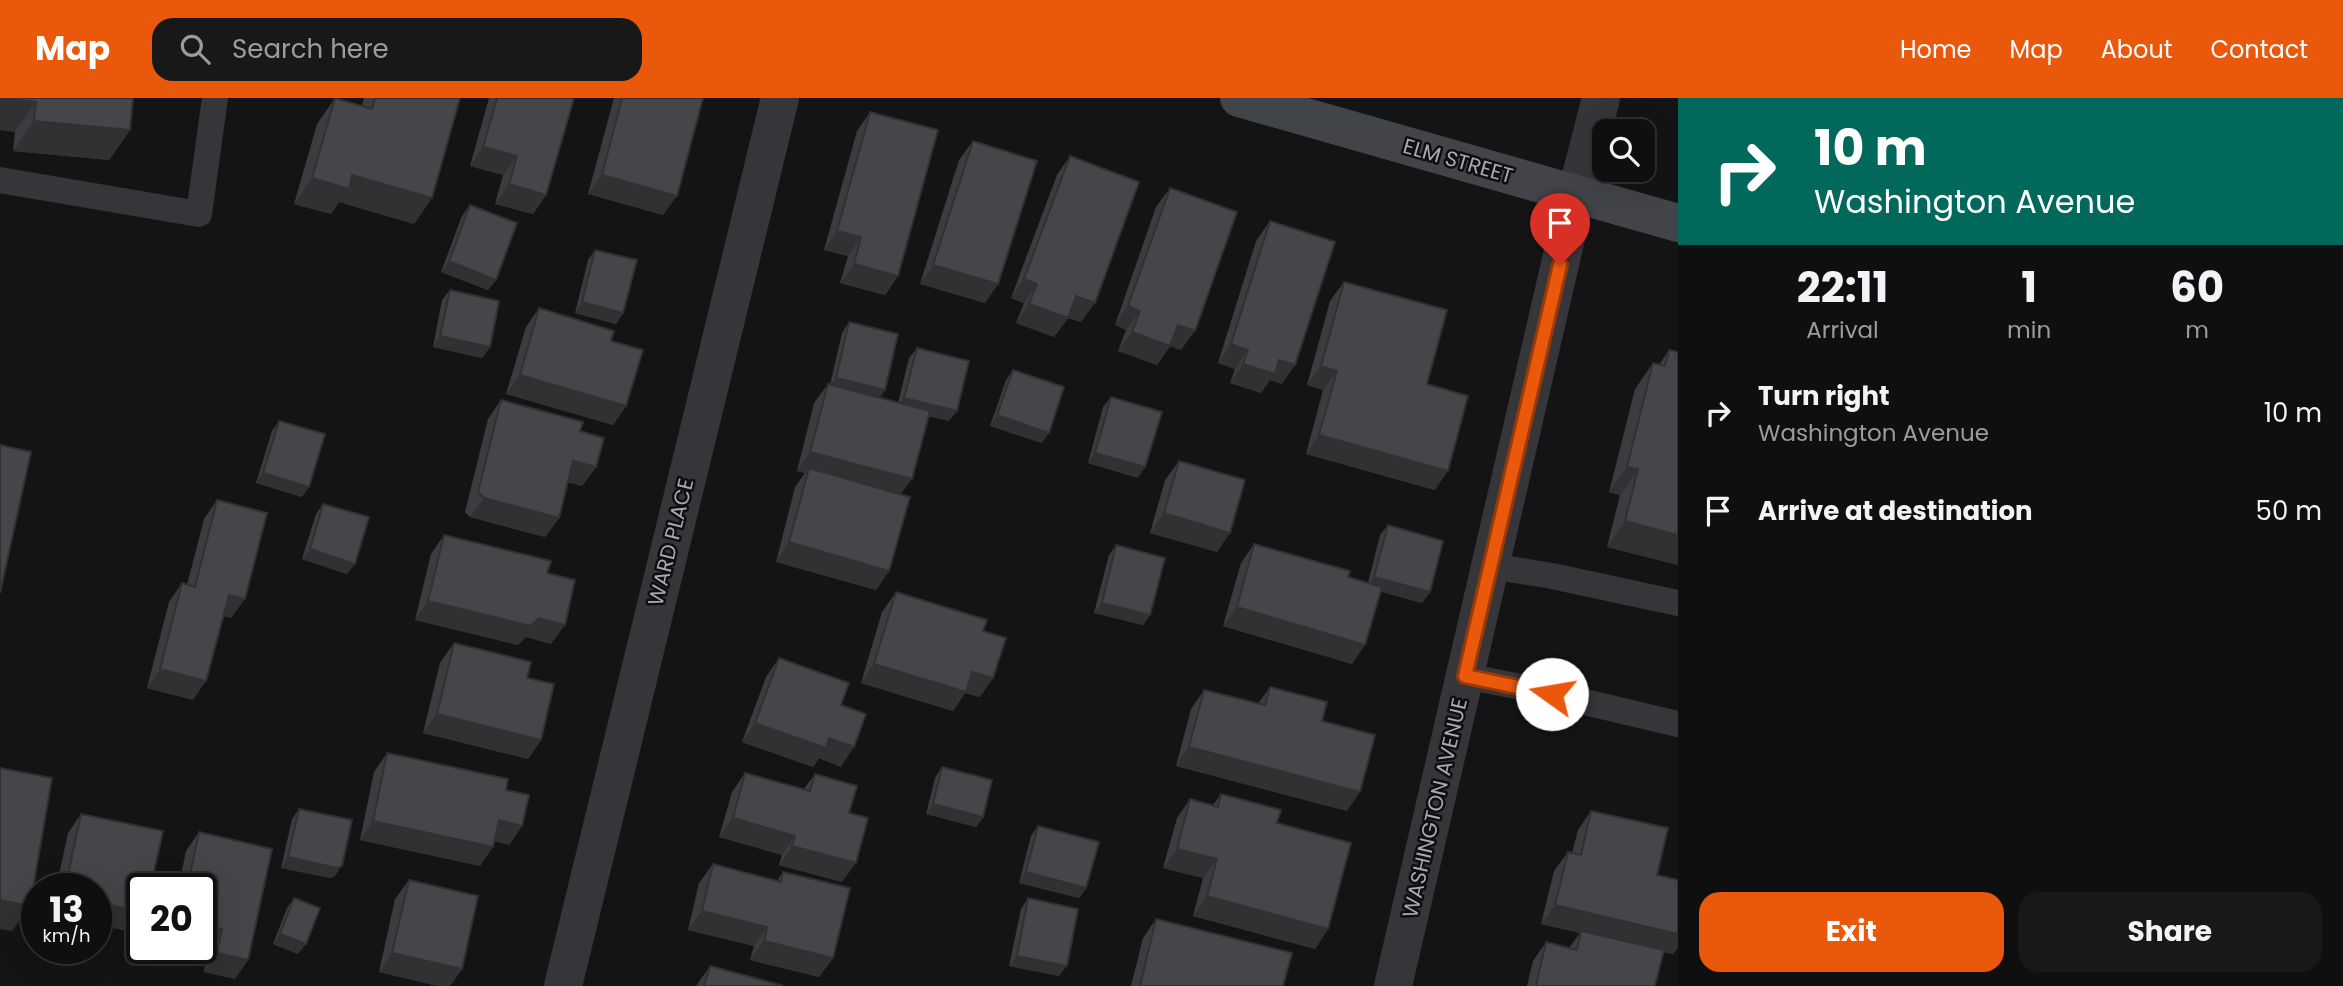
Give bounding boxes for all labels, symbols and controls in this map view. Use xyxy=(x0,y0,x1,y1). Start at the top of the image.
search box xyxy=(152,18,642,81)
text: Map xyxy=(35,25,110,72)
icon: search xyxy=(176,30,214,68)
text: Search here xyxy=(232,31,389,67)
text: Home xyxy=(1900,33,1972,66)
text: Map xyxy=(2010,33,2063,66)
text: About xyxy=(2101,33,2172,66)
text: Contact xyxy=(2210,33,2308,66)
text: 10 m xyxy=(1814,114,1927,182)
map controls xyxy=(1592,119,1655,182)
button: search xyxy=(1592,119,1655,182)
icon: right xyxy=(1699,126,1790,217)
street label: ELM STREET xyxy=(1400,131,1516,190)
text: Washington Avenue xyxy=(1814,179,2135,224)
pin xyxy=(1530,193,1590,265)
icon: arrive xyxy=(1541,204,1579,242)
text: 22:11 xyxy=(1797,258,1888,317)
text: 1 xyxy=(2021,258,2037,317)
text: 60 xyxy=(2170,258,2224,317)
text: Arrival xyxy=(1806,314,1879,346)
text: min xyxy=(2007,314,2051,346)
text: m xyxy=(2185,314,2209,346)
text: Turn right xyxy=(1758,378,1890,414)
icon: right xyxy=(1699,394,1737,432)
text: 10 m xyxy=(2264,395,2322,431)
text: Washington Avenue xyxy=(1758,417,1989,449)
street label: WARD PLACE xyxy=(641,475,700,609)
icon: arrive xyxy=(1699,492,1737,530)
text: Arrive at destination xyxy=(1758,493,2033,529)
text: 50 m xyxy=(2256,493,2322,529)
position arrow xyxy=(1515,657,1589,731)
street label: WASHINGTON AVENUE xyxy=(1395,695,1474,921)
speed limit sign: 20 xyxy=(126,873,217,964)
text: 13 xyxy=(49,885,84,934)
button: Exit xyxy=(1699,892,2004,972)
button: Share xyxy=(2018,892,2322,972)
text: km/h xyxy=(43,923,90,948)

